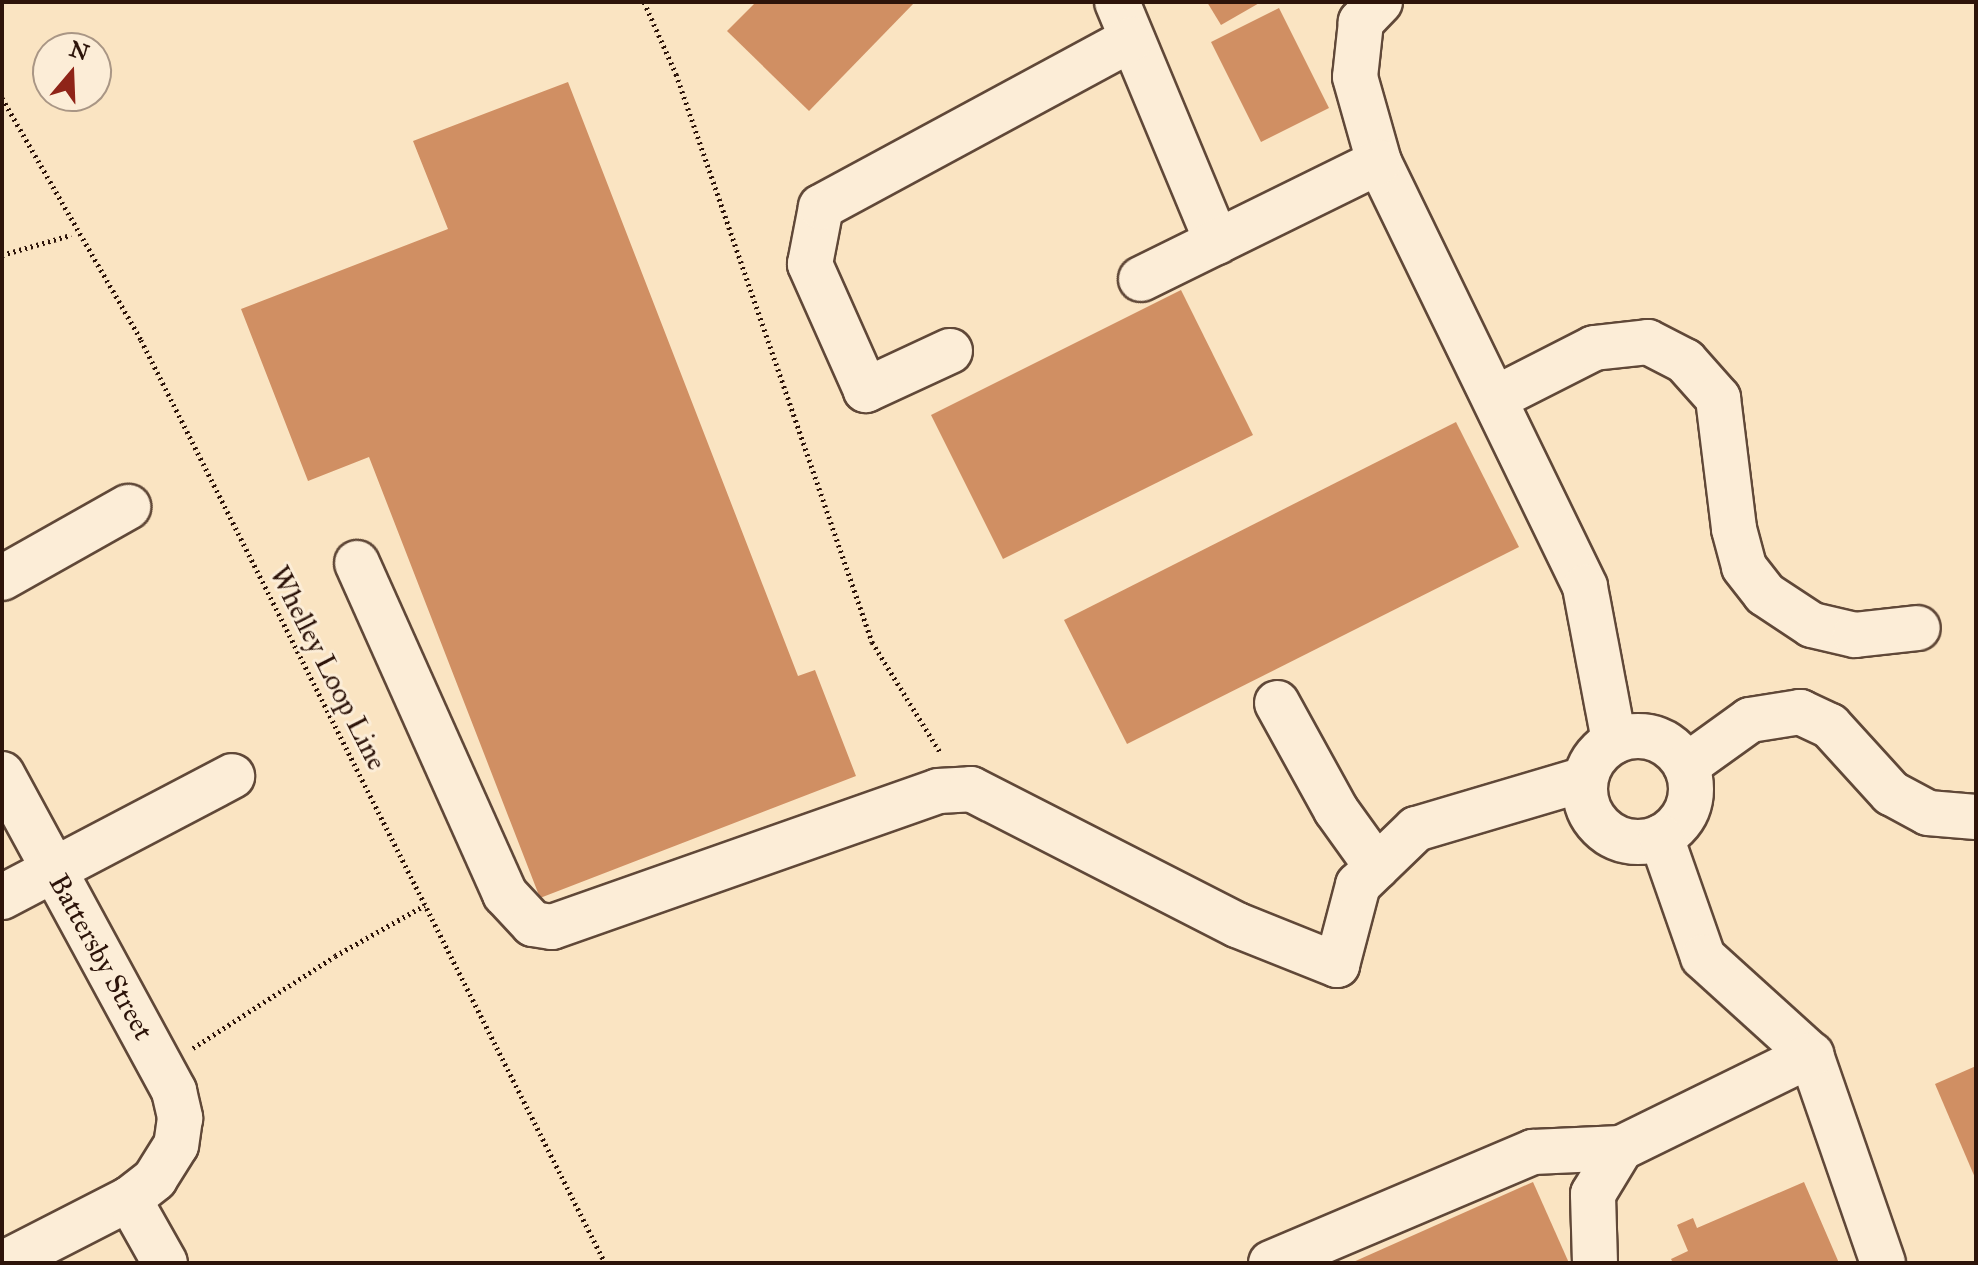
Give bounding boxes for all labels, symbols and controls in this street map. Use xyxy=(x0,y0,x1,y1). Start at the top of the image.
north arrow xyxy=(32,32,112,112)
text: N xyxy=(66,35,93,67)
street label: Whelley Loop Line xyxy=(262,560,394,776)
street label: Battersby Street xyxy=(42,868,160,1046)

